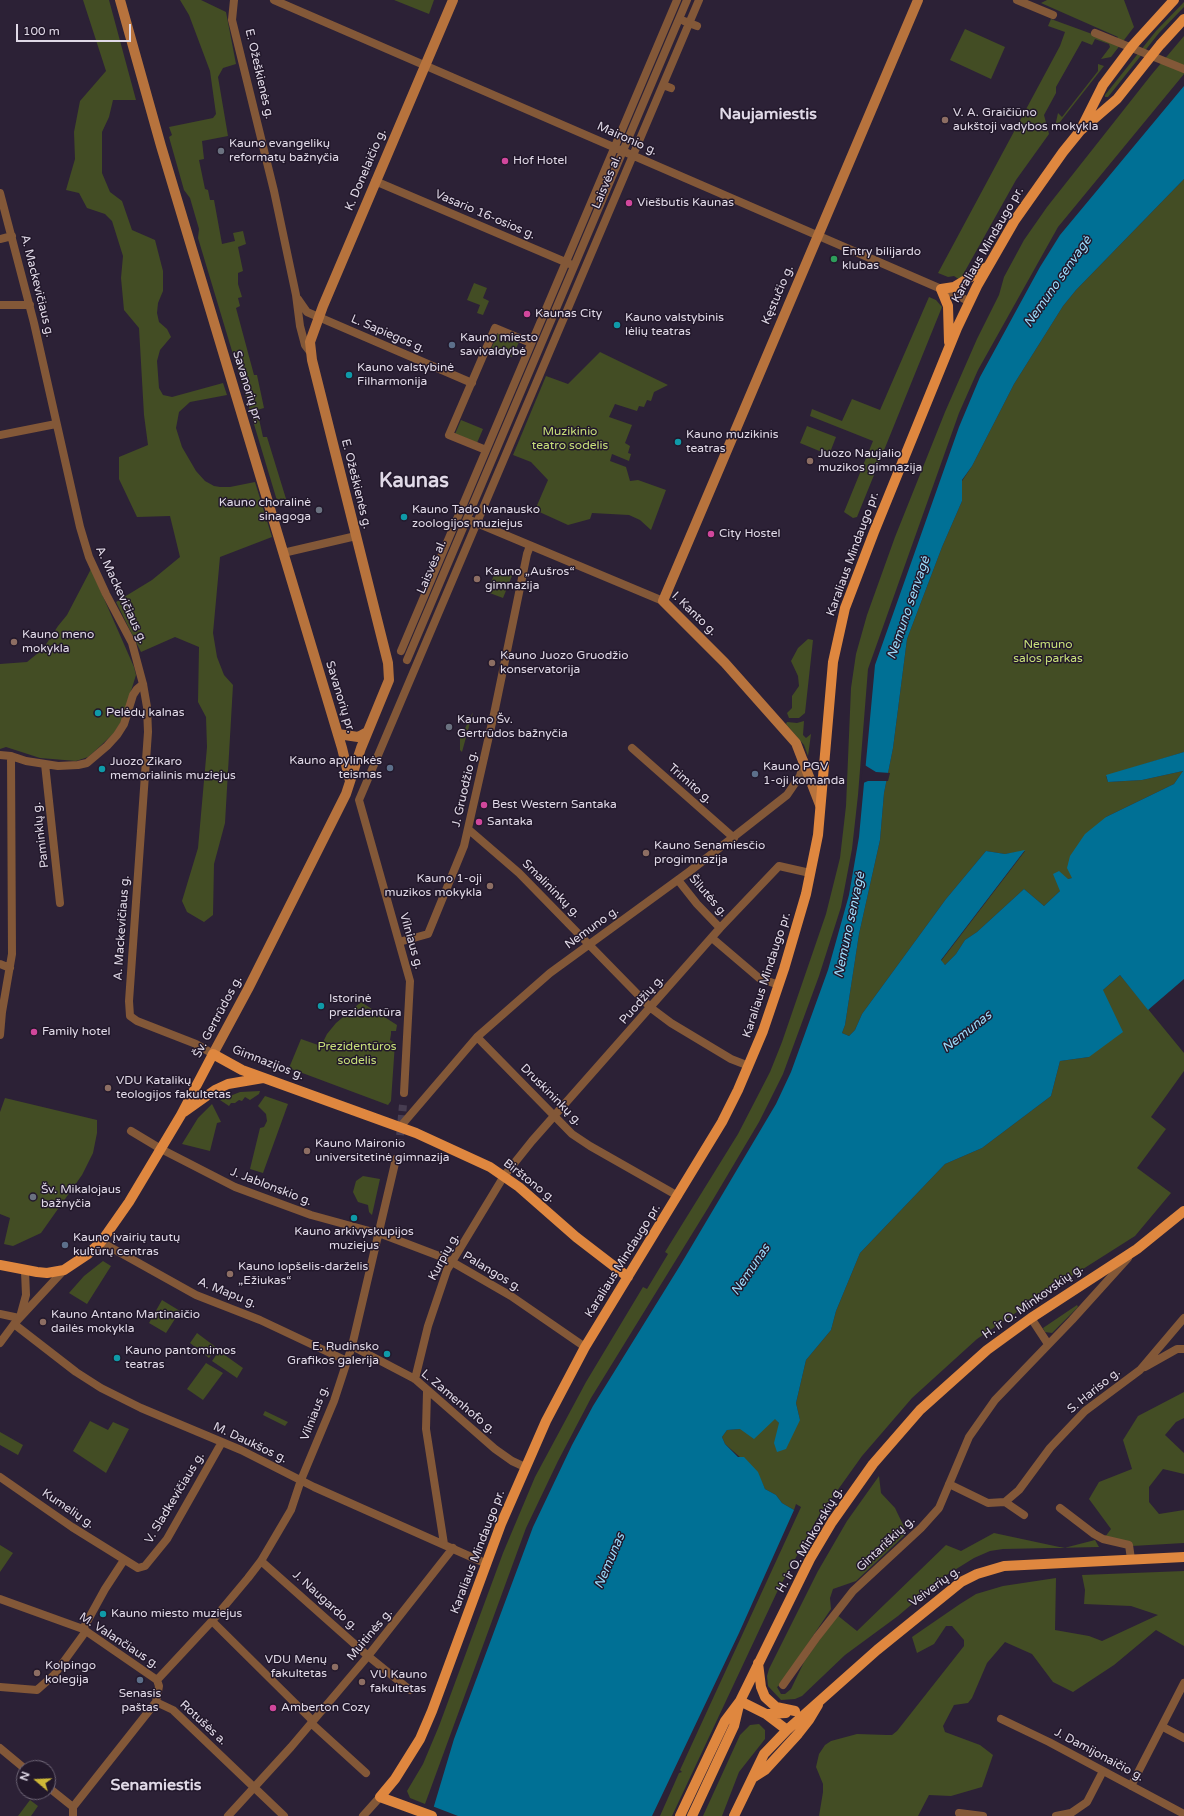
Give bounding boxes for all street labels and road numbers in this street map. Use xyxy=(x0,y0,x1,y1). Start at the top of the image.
street label: E. Ožeškienės g. xyxy=(242,27,276,121)
street label: Maironio g. xyxy=(595,119,659,159)
street label: K. Donelaičio g. xyxy=(342,127,390,213)
street label: Laisvės al. xyxy=(589,153,625,211)
street label: Karaliaus Mindaugo pr. xyxy=(949,185,1027,305)
street label: Vasario 16-osios g. xyxy=(433,187,537,243)
street label: A. Mackevičiaus g. xyxy=(17,233,57,339)
street label: Kęstučio g. xyxy=(759,263,797,327)
street label: L. Sapiegos g. xyxy=(349,312,427,356)
street label: Savanorių pr. xyxy=(229,349,265,425)
street label: E. Ožeškienės g. xyxy=(338,438,374,530)
street label: Karaliaus Mindaugo pr. xyxy=(824,490,882,618)
street label: Laisvės al. xyxy=(414,538,450,596)
street label: A. Mackevičiaus g. xyxy=(92,544,150,646)
street label: I. Kanto g. xyxy=(668,589,720,639)
street label: Savanorių pr. xyxy=(322,659,358,735)
street label: J. Gruodžio g. xyxy=(449,749,481,829)
street label: Trimito g. xyxy=(665,761,715,807)
street label: Paminklų g. xyxy=(30,801,52,869)
street label: Smalininkų g. xyxy=(519,857,583,921)
street label: Šilutės g. xyxy=(686,872,730,920)
street label: A. Mackevičiaus g. xyxy=(111,875,133,981)
street label: Nemuno g. xyxy=(562,904,622,952)
street label: Karaliaus Mindaugo pr. xyxy=(740,910,794,1040)
street label: Vilniaus g. xyxy=(396,911,426,971)
street label: Puodžių g. xyxy=(617,973,667,1027)
street label: Šv. Gertrūdos g. xyxy=(190,974,246,1060)
street label: Gimnazijos g. xyxy=(230,1043,306,1083)
street label: Druskininkų g. xyxy=(517,1061,585,1129)
street label: Birštono g. xyxy=(500,1156,558,1206)
street label: J. Jablonskio g. xyxy=(228,1165,314,1209)
street label: Karaliaus Mindaugo pr. xyxy=(582,1202,664,1320)
street label: Kurpių g. xyxy=(426,1231,462,1283)
street label: Palangos g. xyxy=(460,1249,524,1295)
street label: H. ir O. Minkovskių g. xyxy=(980,1262,1086,1342)
street label: A. Mapu g. xyxy=(195,1275,259,1311)
street label: S. Hariso g. xyxy=(1065,1365,1123,1417)
street label: L. Zamenhofo g. xyxy=(418,1367,498,1437)
street label: Vilniaus g. xyxy=(298,1383,332,1443)
street label: M. Daukšos g. xyxy=(211,1420,289,1466)
street label: V. Sladkevičiaus g. xyxy=(142,1450,208,1546)
street label: H. ir O. Minkovskių g. xyxy=(774,1484,846,1596)
street label: Kumelių g. xyxy=(39,1486,97,1532)
street label: Karaliaus Mindaugo pr. xyxy=(448,1488,508,1616)
street label: Gintariškių g. xyxy=(854,1513,918,1575)
street label: Veiverių g. xyxy=(907,1564,963,1610)
street label: J. Naugardo g. xyxy=(289,1568,361,1634)
street label: Muitinės g. xyxy=(344,1606,396,1664)
street label: M. Valančiaus g. xyxy=(76,1610,162,1672)
street label: Rotušės a. xyxy=(177,1698,229,1748)
street label: J. Damijonaičio g. xyxy=(1052,1725,1146,1785)

